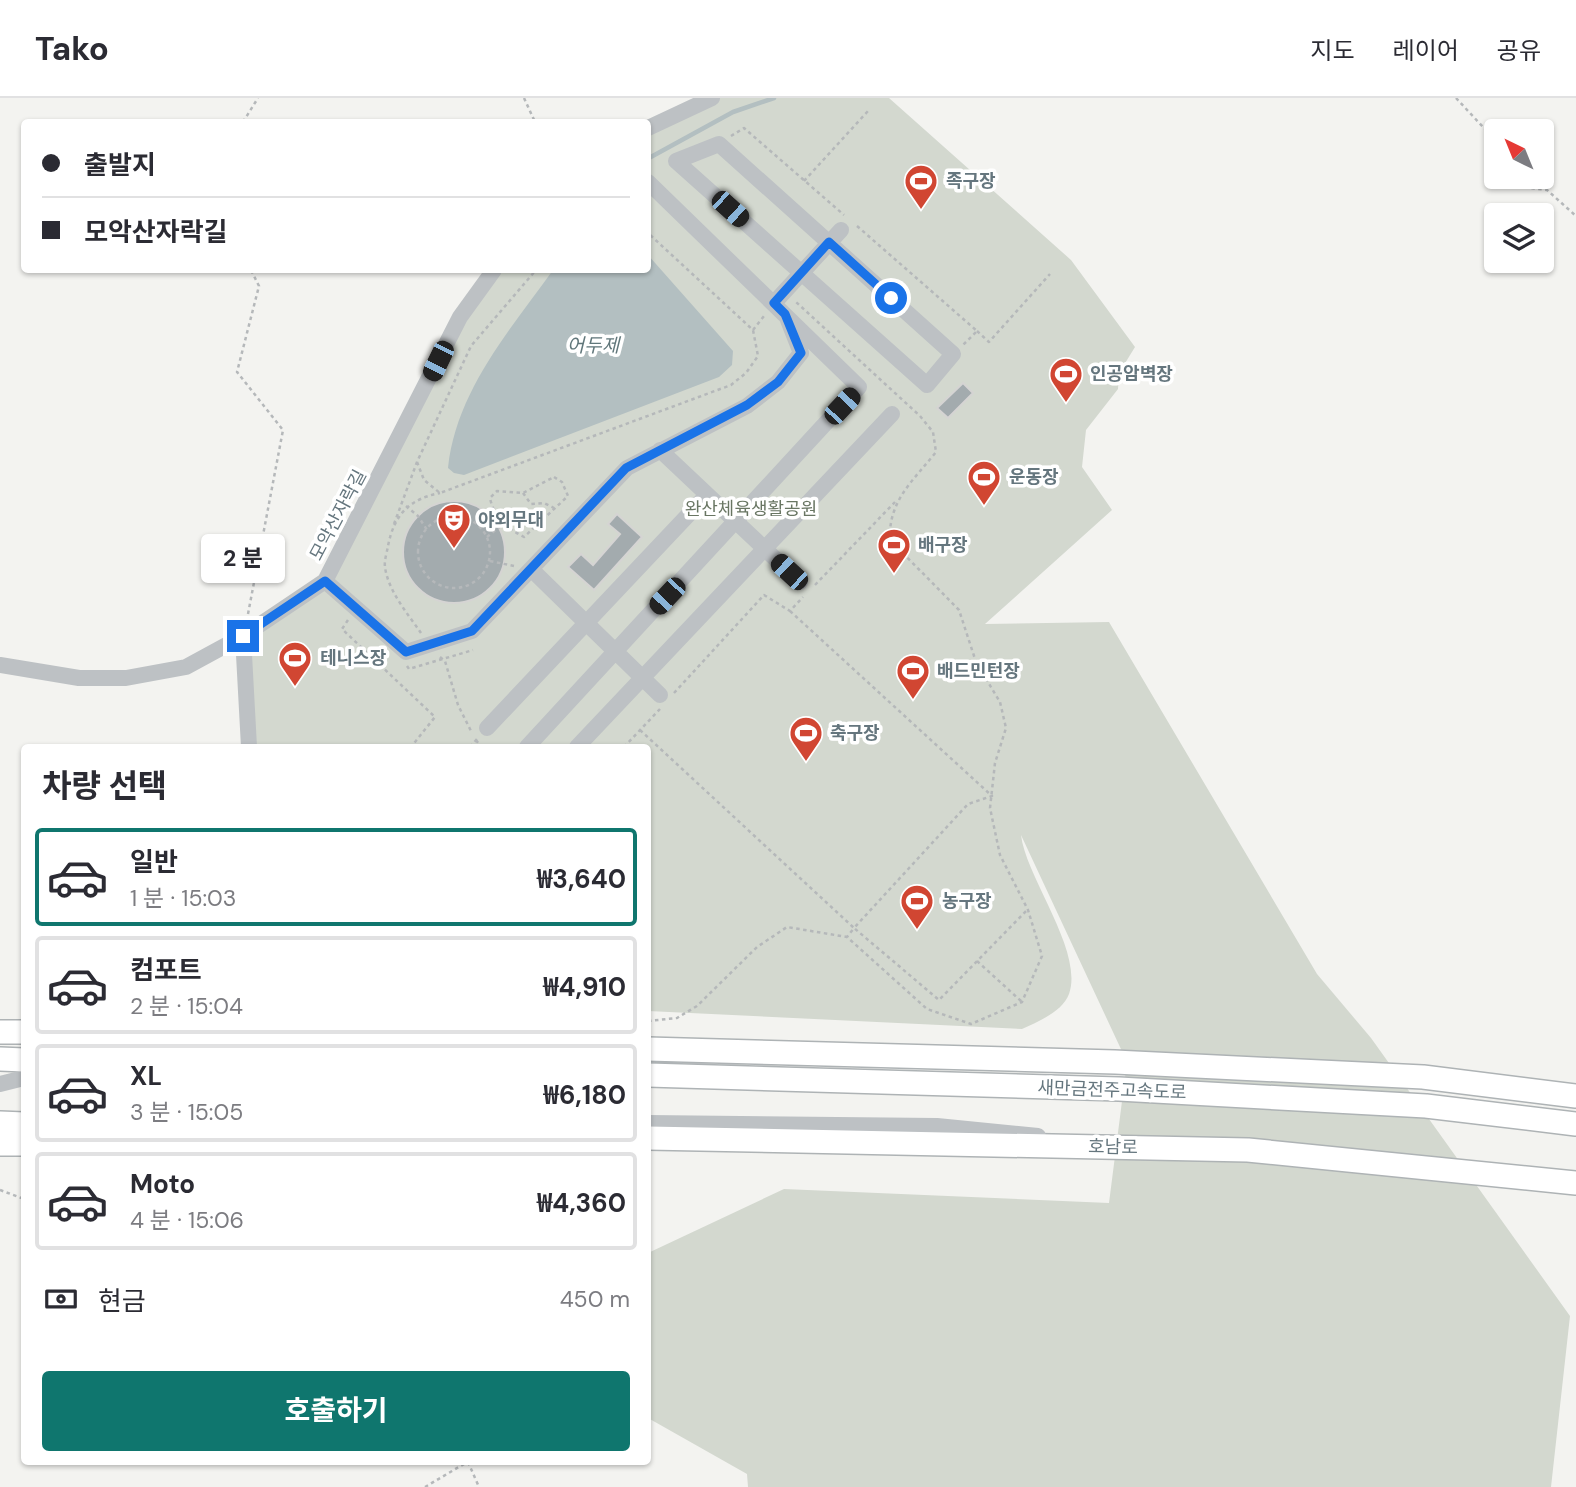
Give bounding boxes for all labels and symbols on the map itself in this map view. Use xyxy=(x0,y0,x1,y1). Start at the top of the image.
north arrow xyxy=(1484,119,1554,189)
sports icon: 족구장 xyxy=(902,162,940,211)
place label: 족구장 xyxy=(946,169,996,193)
car xyxy=(708,187,753,231)
route start xyxy=(875,282,907,314)
water label: 어두제 xyxy=(567,333,622,358)
car xyxy=(420,338,457,384)
sports icon: 인공암벽장 xyxy=(1047,355,1085,404)
place label: 인공암벽장 xyxy=(1090,362,1173,386)
car xyxy=(820,383,865,429)
sports icon: 운동장 xyxy=(965,458,1003,507)
place label: 운동장 xyxy=(1009,465,1059,489)
street label: 모악산자락길 xyxy=(304,466,372,564)
park label: 완산체육생활공원 xyxy=(685,497,817,521)
theatre icon: 야외무대 xyxy=(435,501,473,550)
place label: 야외무대 xyxy=(478,508,544,532)
sports icon: 배구장 xyxy=(875,526,913,575)
place label: 배구장 xyxy=(918,533,968,557)
callout: 2 분 xyxy=(201,534,285,584)
car xyxy=(767,550,812,594)
car xyxy=(645,573,690,619)
route end xyxy=(227,620,259,652)
sports icon: 테니스장 xyxy=(276,639,314,688)
place label: 테니스장 xyxy=(320,646,387,670)
sports icon: 배드민턴장 xyxy=(894,652,932,701)
place label: 배드민턴장 xyxy=(937,659,1020,683)
sports icon: 축구장 xyxy=(787,714,825,763)
place label: 축구장 xyxy=(830,721,880,745)
sports icon: 농구장 xyxy=(898,882,936,931)
place label: 농구장 xyxy=(942,889,992,913)
street label: 새만금전주고속도로 xyxy=(1037,1075,1187,1105)
street label: 호남로 xyxy=(1088,1135,1138,1159)

